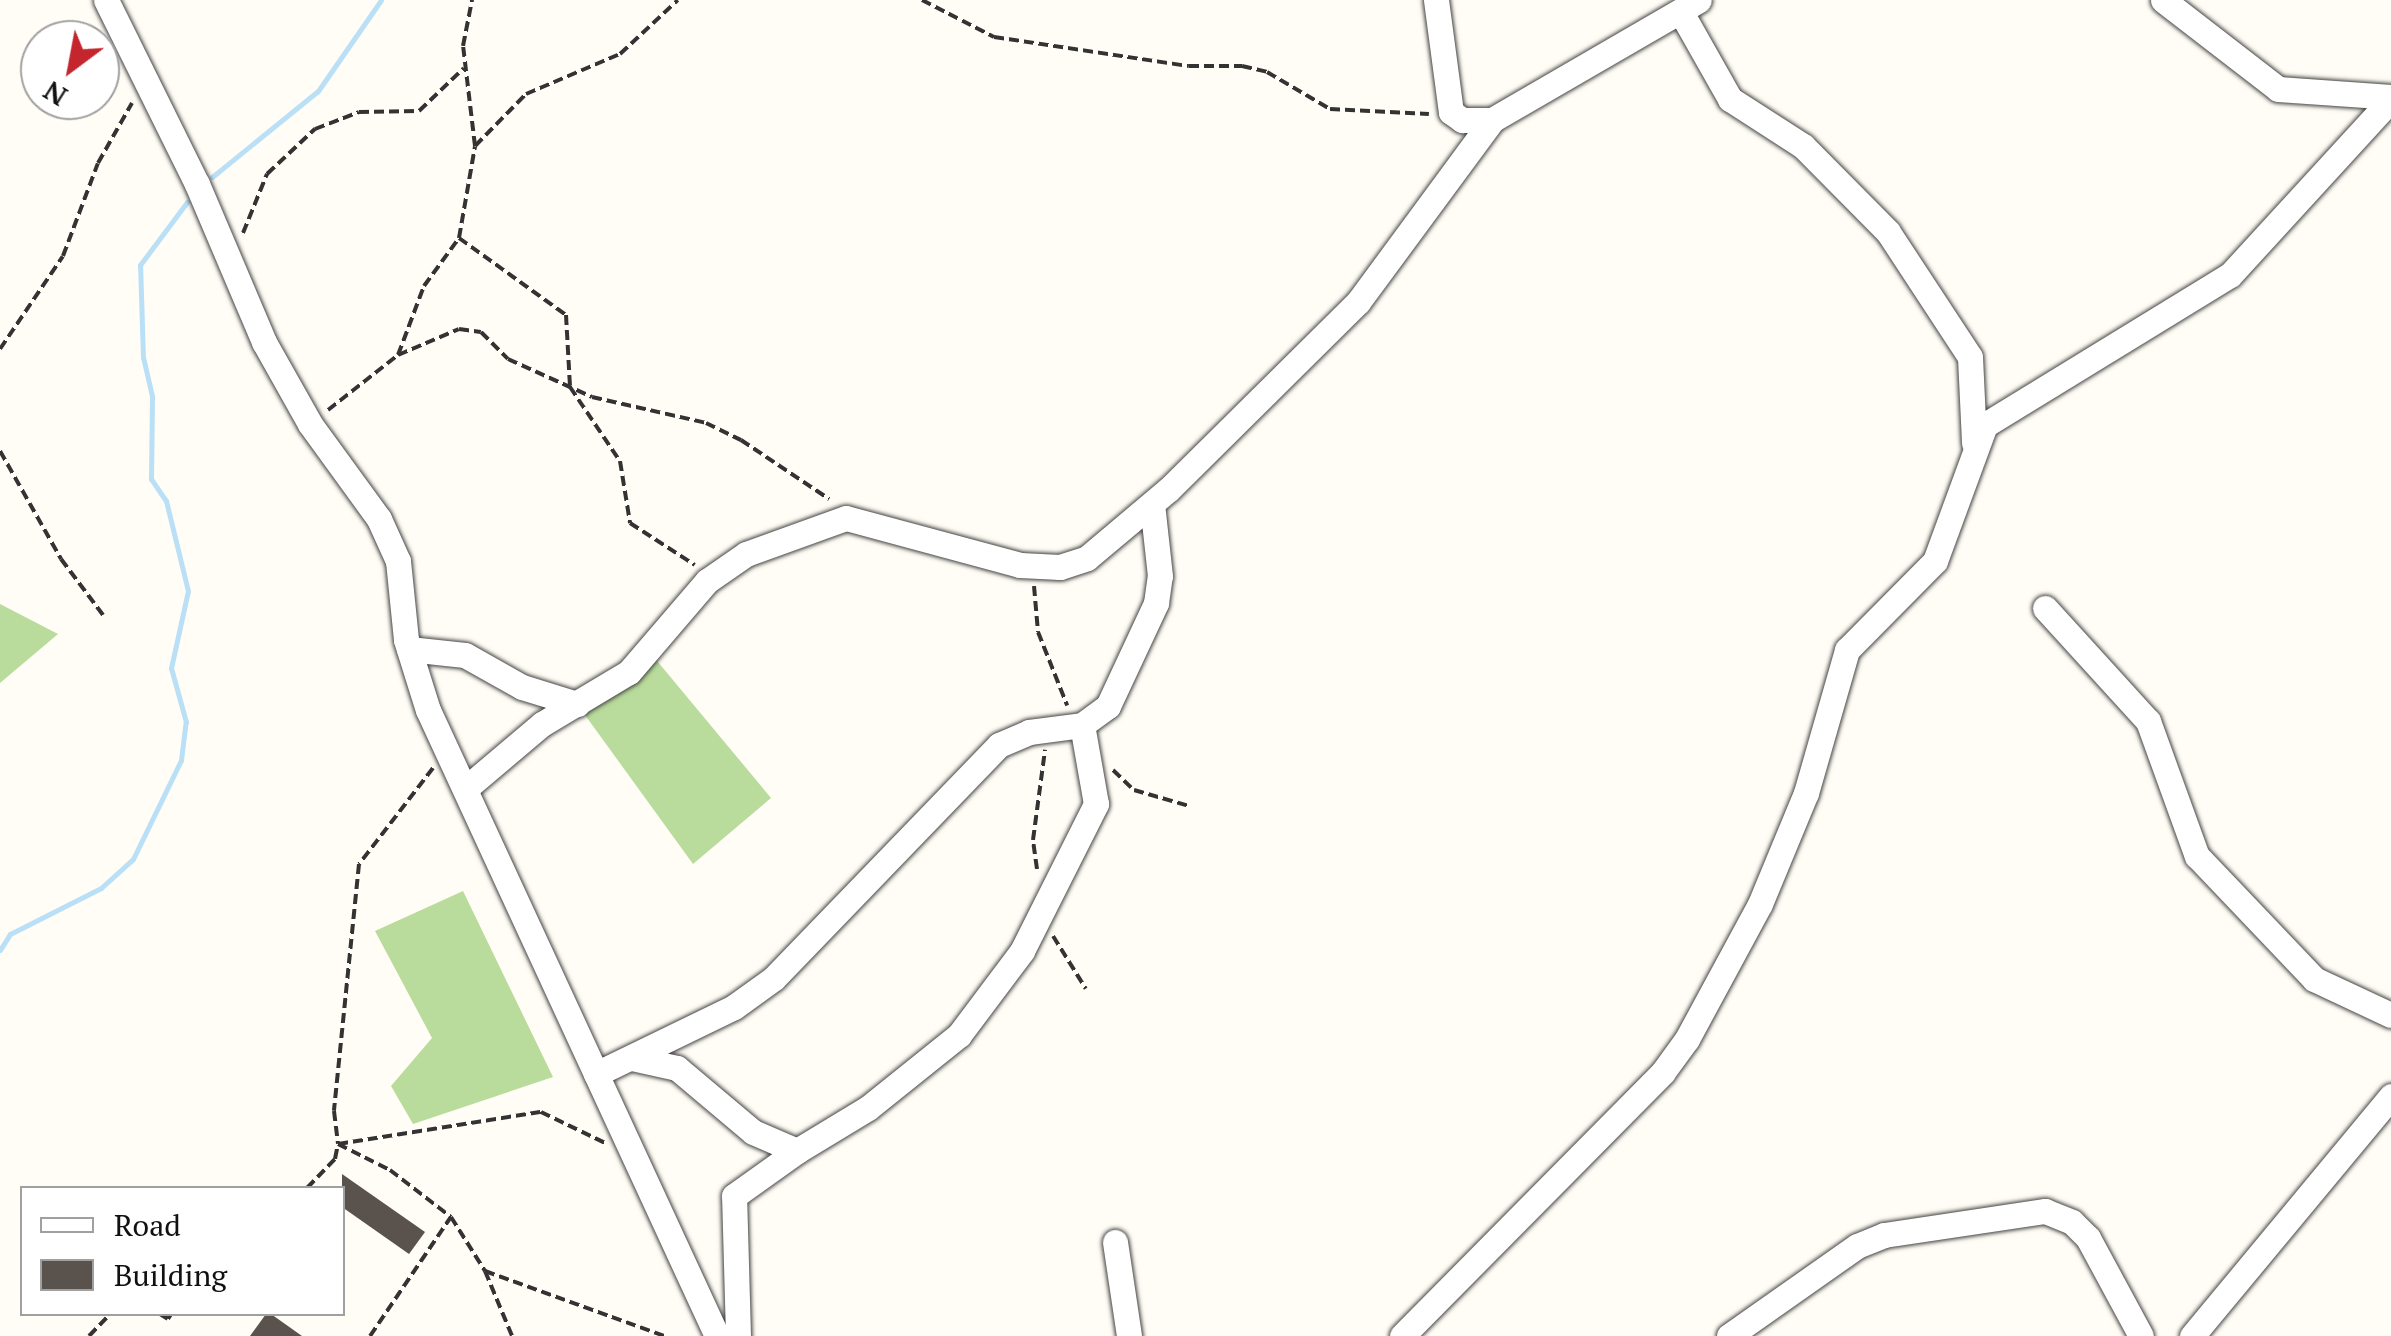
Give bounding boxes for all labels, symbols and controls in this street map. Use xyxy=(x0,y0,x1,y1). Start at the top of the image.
north arrow xyxy=(20,20,120,120)
text: N xyxy=(36,73,74,115)
legend xyxy=(20,1186,345,1316)
text: Road xyxy=(114,1205,181,1245)
text: Building xyxy=(114,1255,227,1295)

